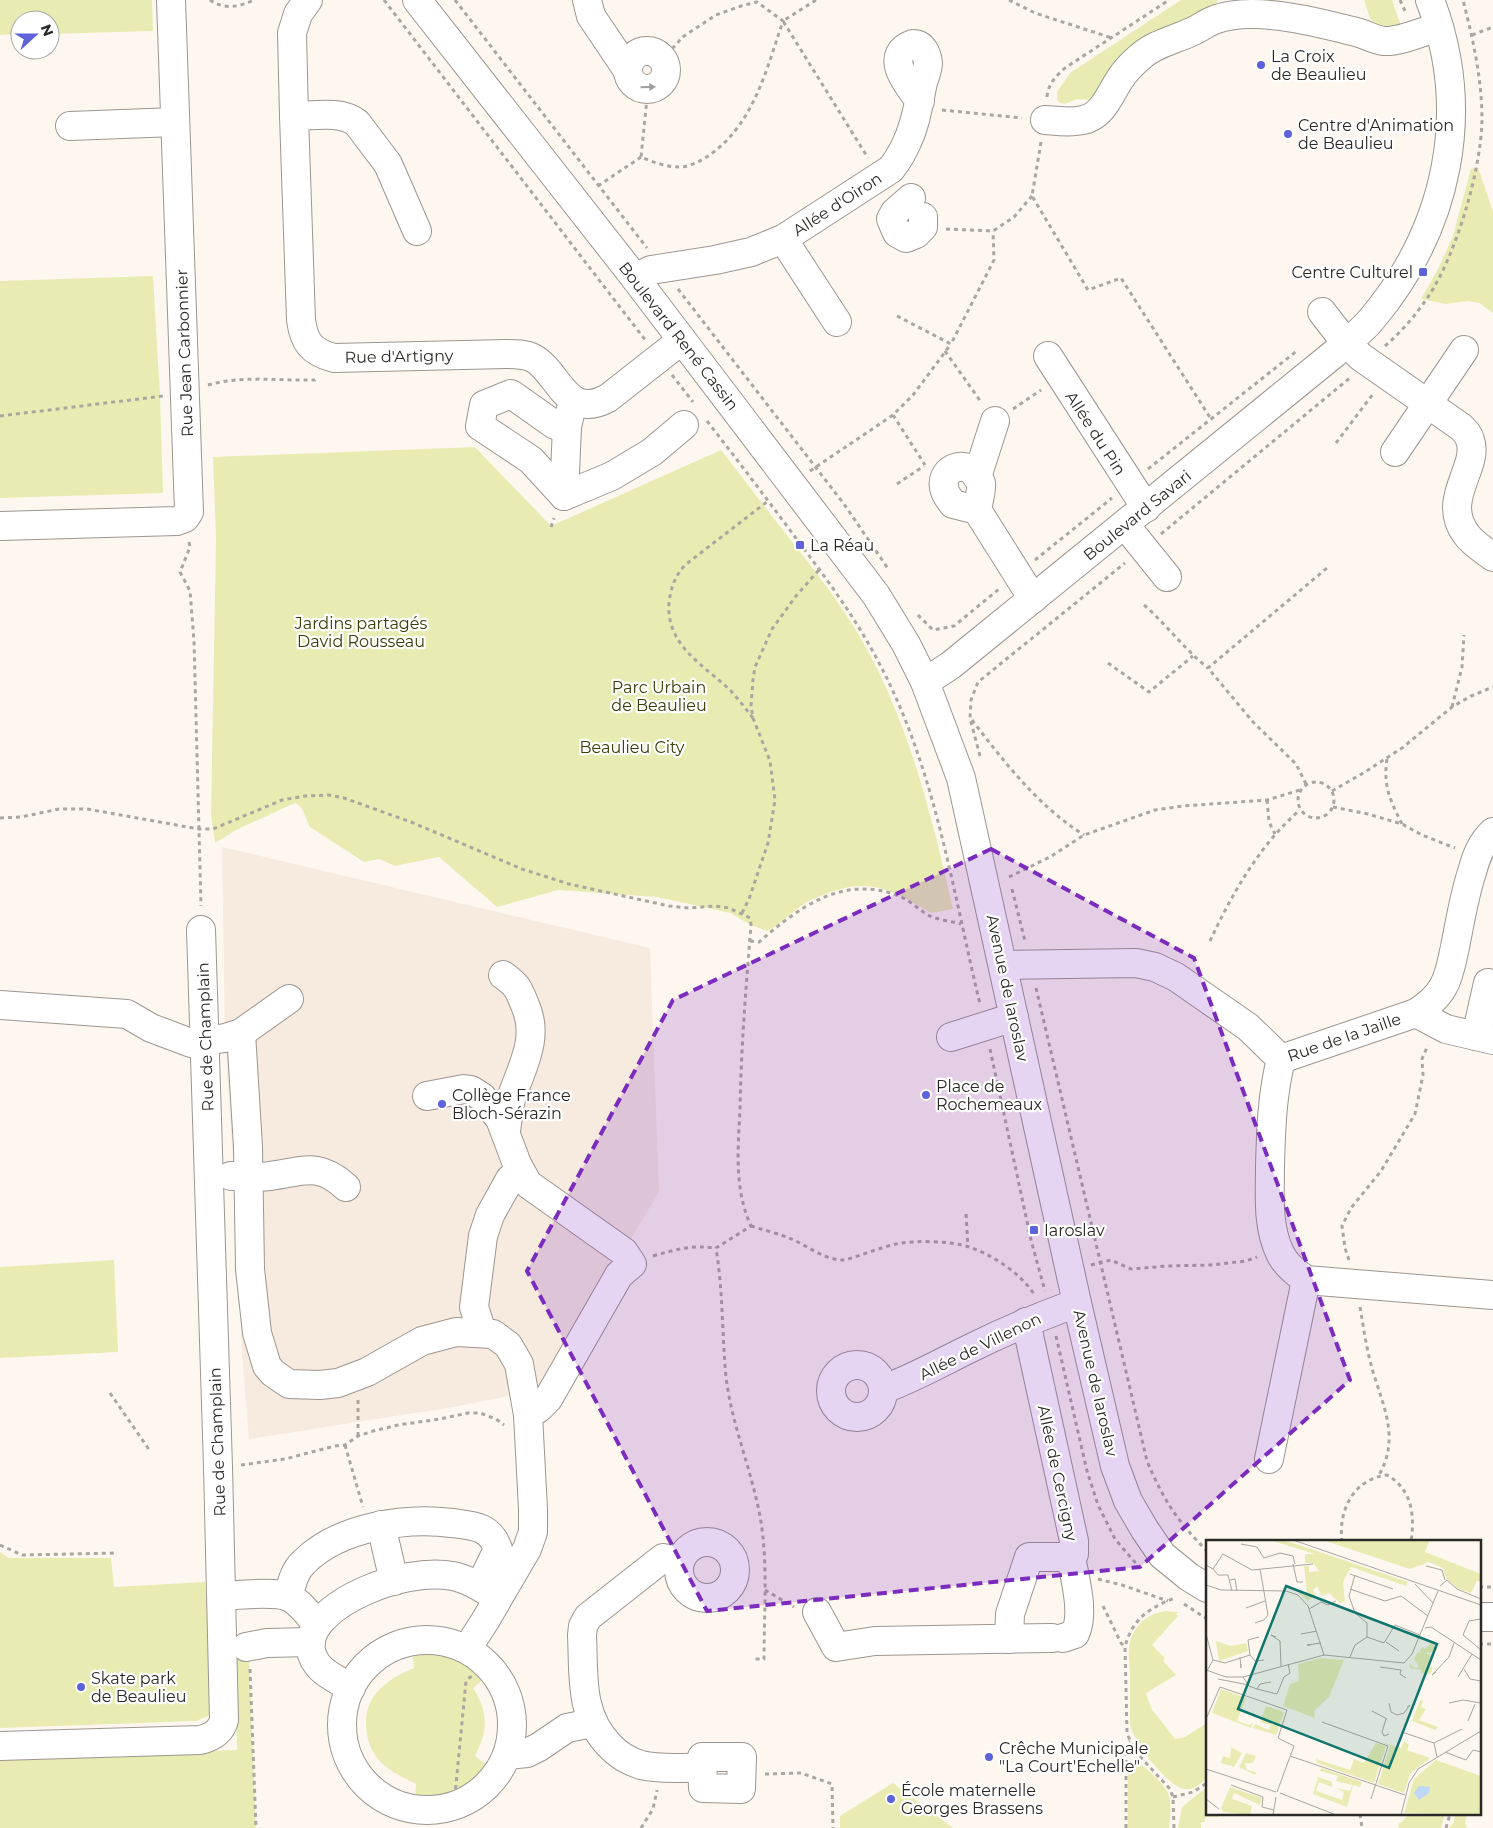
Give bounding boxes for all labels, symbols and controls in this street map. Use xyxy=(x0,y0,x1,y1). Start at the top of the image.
north arrow xyxy=(10,10,60,60)
text: N xyxy=(37,22,58,39)
place label: La Croix de Beaulieu xyxy=(1271,47,1366,84)
marker: La Croix de Beaulieu xyxy=(1255,59,1267,71)
one-way arrow xyxy=(640,83,656,91)
place label: Centre d'Animation de Beaulieu xyxy=(1298,116,1454,153)
marker: Centre d'Animation de Beaulieu xyxy=(1282,128,1294,140)
street label: Allée d'Oiron xyxy=(789,169,885,240)
street label: Boulevard René Cassin xyxy=(615,258,742,414)
place label: Centre Culturel xyxy=(1292,263,1413,282)
marker: Centre Culturel xyxy=(1417,266,1429,278)
street label: Rue Jean Carbonnier xyxy=(172,269,197,437)
street label: Rue d'Artigny xyxy=(345,346,454,367)
street label: Allée du Pin xyxy=(1061,388,1130,479)
street label: Boulevard Savari xyxy=(1080,466,1195,565)
place label: La Réau xyxy=(810,536,874,555)
marker: La Réau xyxy=(794,539,806,551)
park label: Jardins partagés David Rousseau xyxy=(294,614,427,651)
park label: Parc Urbain de Beaulieu xyxy=(611,678,707,715)
park label: Beaulieu City xyxy=(579,738,685,757)
street label: Avenue de Iaroslav xyxy=(983,913,1032,1064)
street label: Rue de Champlain xyxy=(193,962,218,1112)
street label: Rue de la Jaille xyxy=(1285,1009,1403,1066)
place label: Place de Rochemeaux xyxy=(936,1077,1043,1114)
place label: Collège France Bloch-Sérazin xyxy=(452,1086,571,1123)
marker: Place de Rochemeaux xyxy=(920,1089,932,1101)
marker: Collège France Bloch-Sérazin xyxy=(436,1098,448,1110)
place label: Iaroslav xyxy=(1044,1221,1105,1240)
marker: Iaroslav xyxy=(1028,1224,1040,1236)
street label: Avenue de Iaroslav xyxy=(1069,1308,1122,1459)
street label: Allée de Villenon xyxy=(916,1309,1044,1384)
street label: Rue de Champlain xyxy=(205,1367,230,1517)
street label: Allée de Cercigny xyxy=(1034,1403,1081,1543)
inset map xyxy=(1206,1540,1480,1816)
place label: Skate park de Beaulieu xyxy=(91,1669,186,1706)
marker: Skate park de Beaulieu xyxy=(75,1681,87,1693)
place label: Crêche Municipale "La Court'Echelle" xyxy=(999,1739,1148,1776)
marker: Crêche Municipale "La Court'Echelle" xyxy=(983,1751,995,1763)
place label: École maternelle Georges Brassens xyxy=(901,1781,1043,1818)
marker: École maternelle Georges Brassens xyxy=(885,1793,897,1805)

